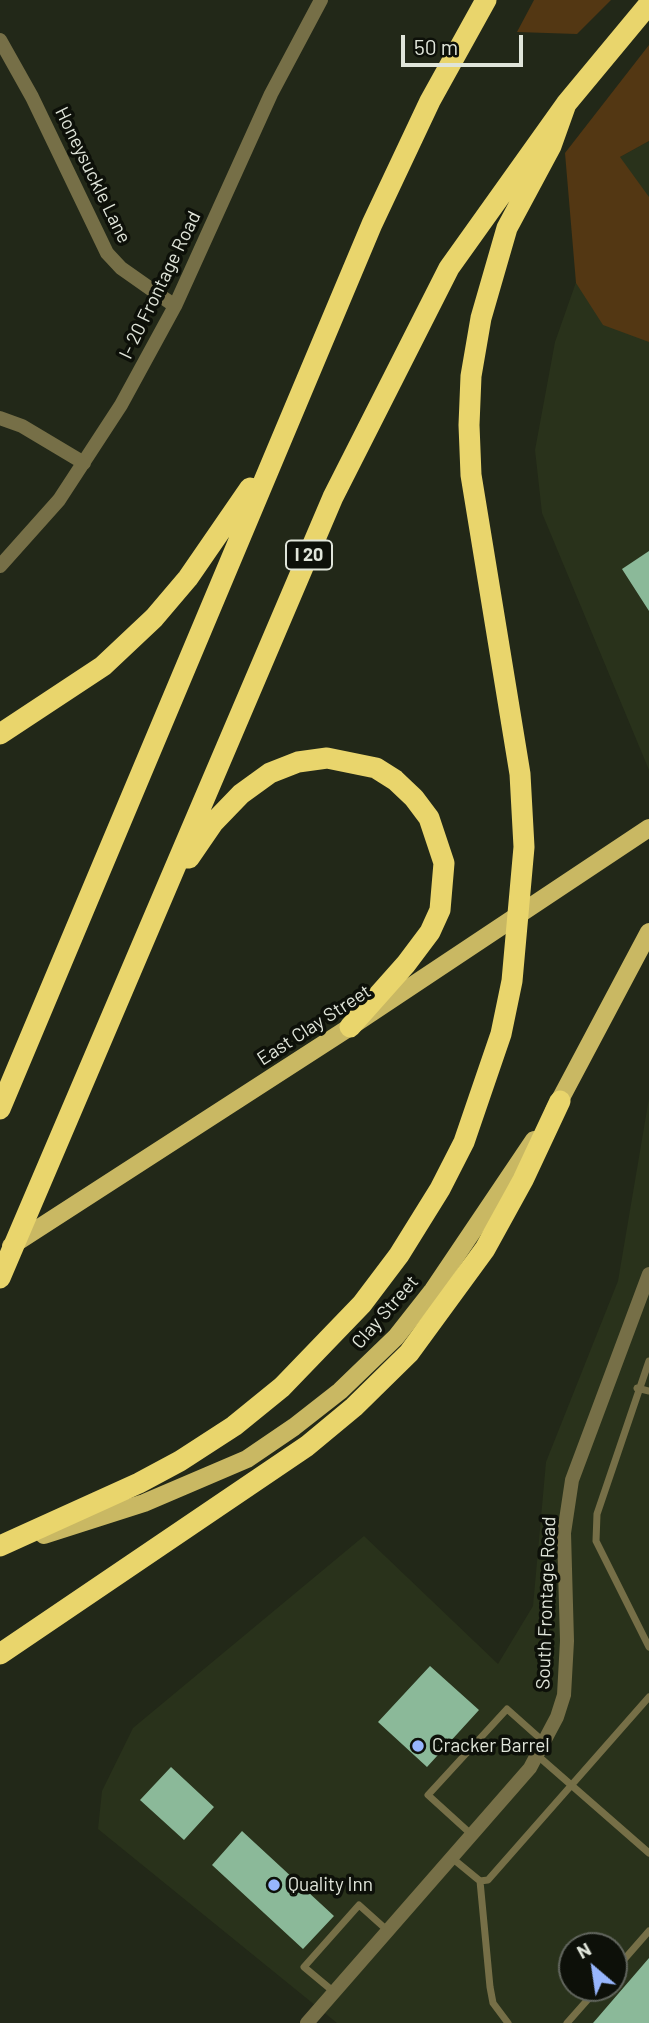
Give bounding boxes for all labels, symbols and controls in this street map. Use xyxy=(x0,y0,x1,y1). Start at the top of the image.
scale bar xyxy=(404,21,526,65)
text: 50 m xyxy=(414,34,458,59)
street label: Honeysuckle Lane xyxy=(50,103,136,247)
street label: I- 20 Frontage Road xyxy=(114,207,206,363)
road number: I 20 xyxy=(286,540,332,570)
street label: East Clay Street xyxy=(253,980,375,1070)
street label: Clay Street xyxy=(347,1271,423,1353)
street label: South Frontage Road xyxy=(532,1516,560,1690)
place label: Cracker Barrel xyxy=(432,1735,550,1757)
marker: Cracker Barrel xyxy=(410,1738,426,1754)
place label: Quality Inn xyxy=(288,1874,373,1896)
marker: Quality Inn xyxy=(266,1877,282,1893)
north arrow xyxy=(558,1932,628,2002)
text: N xyxy=(572,1937,595,1963)

